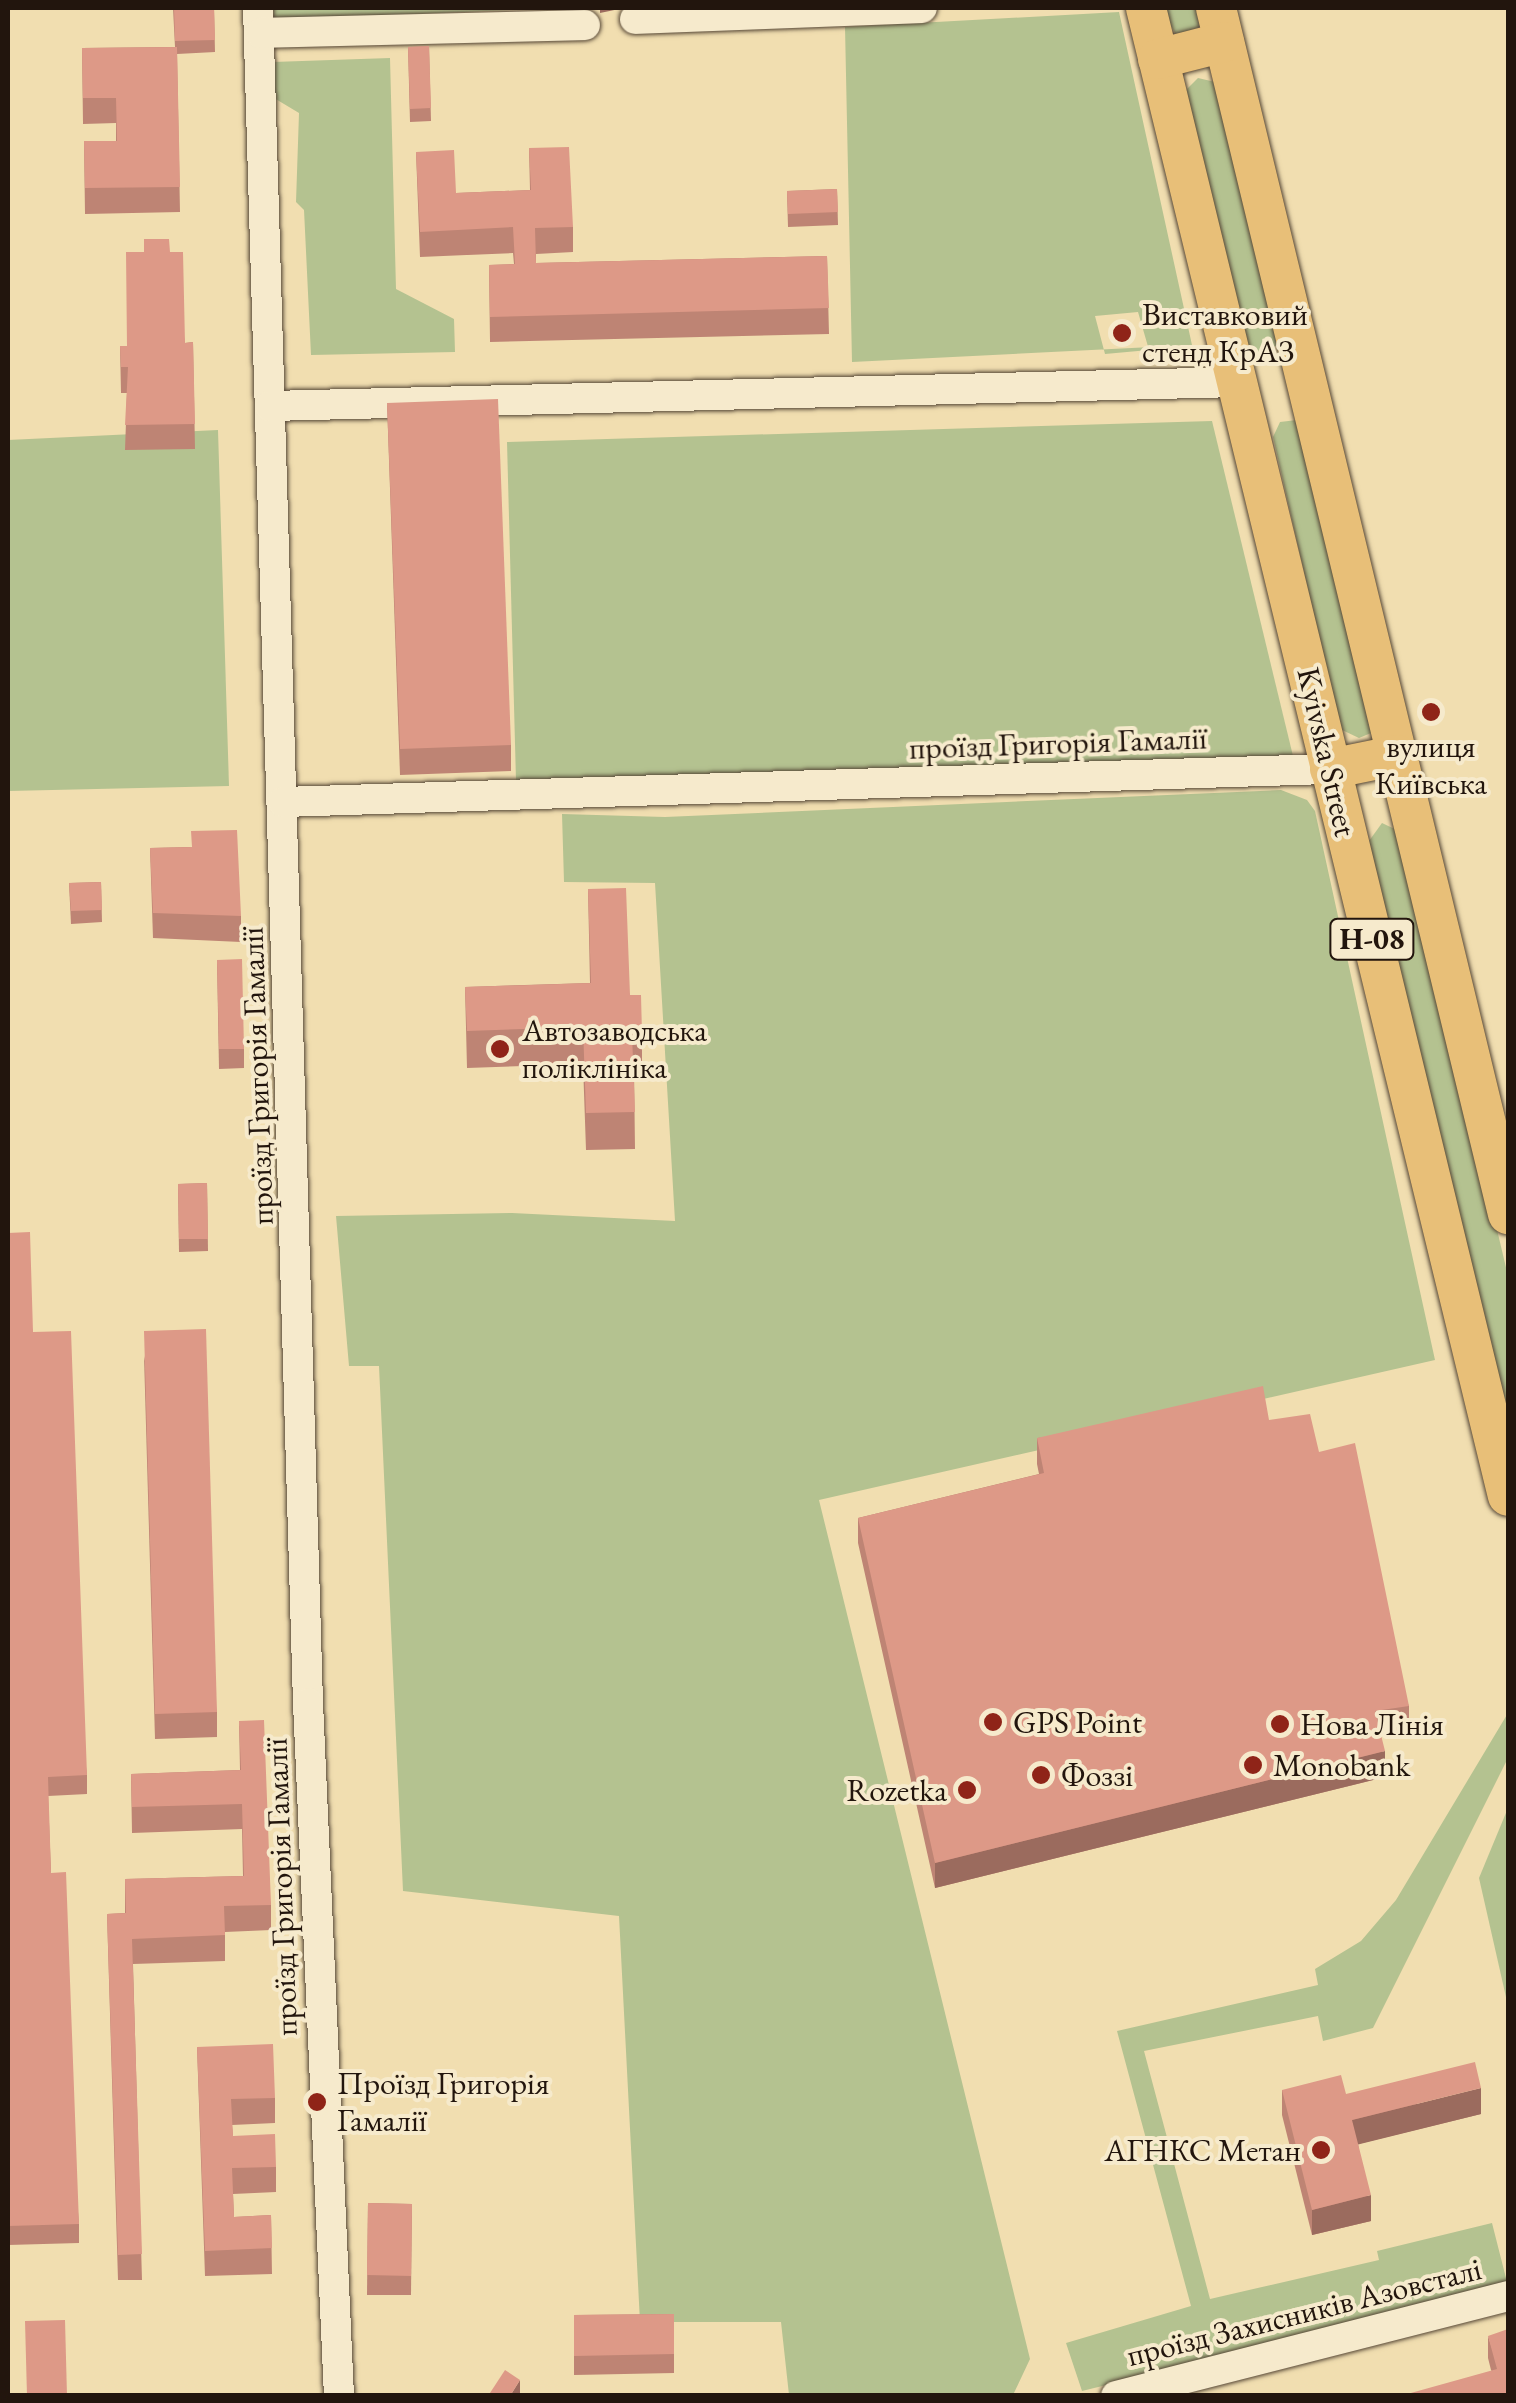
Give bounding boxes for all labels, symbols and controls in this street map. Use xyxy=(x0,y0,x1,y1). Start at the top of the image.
place label: Виставковий стенд КрАЗ xyxy=(1142,296,1308,371)
marker: Виставковий стенд КрАЗ xyxy=(1111,322,1133,344)
street label: Kyivska Street xyxy=(1289,664,1365,840)
marker: вулиця Київська xyxy=(1420,701,1442,723)
street label: проїзд Григорія Гамалії xyxy=(908,719,1208,767)
place label: вулиця Київська xyxy=(1375,728,1487,803)
road number: Н-08 xyxy=(1327,914,1417,964)
street label: проїзд Григорія Гамалії xyxy=(233,926,281,1226)
place label: Автозаводська поліклініка xyxy=(522,1012,707,1087)
marker: Автозаводська поліклініка xyxy=(487,1036,513,1062)
place label: GPS Point xyxy=(1013,1703,1142,1741)
place label: Нова Лінія xyxy=(1300,1705,1444,1743)
marker: GPS Point xyxy=(982,1711,1004,1733)
marker: Нова Лінія xyxy=(1269,1713,1291,1735)
street label: проїзд Григорія Гамалії xyxy=(257,1737,305,2037)
place label: Monobank xyxy=(1273,1746,1410,1784)
marker: Monobank xyxy=(1242,1754,1264,1776)
place label: Фоззі xyxy=(1061,1756,1133,1794)
marker: Фоззі xyxy=(1030,1764,1052,1786)
place label: Rozetka xyxy=(846,1771,947,1809)
marker: Rozetka xyxy=(956,1779,978,1801)
place label: Проїзд Григорія Гамалії xyxy=(337,2065,549,2140)
marker: Проїзд Григорія Гамалії xyxy=(306,2091,328,2113)
place label: АГНКС Метан xyxy=(1104,2131,1301,2169)
marker: АГНКС Метан xyxy=(1310,2139,1332,2161)
street label: проїзд Захисників Азовсталі xyxy=(1123,2249,1485,2375)

